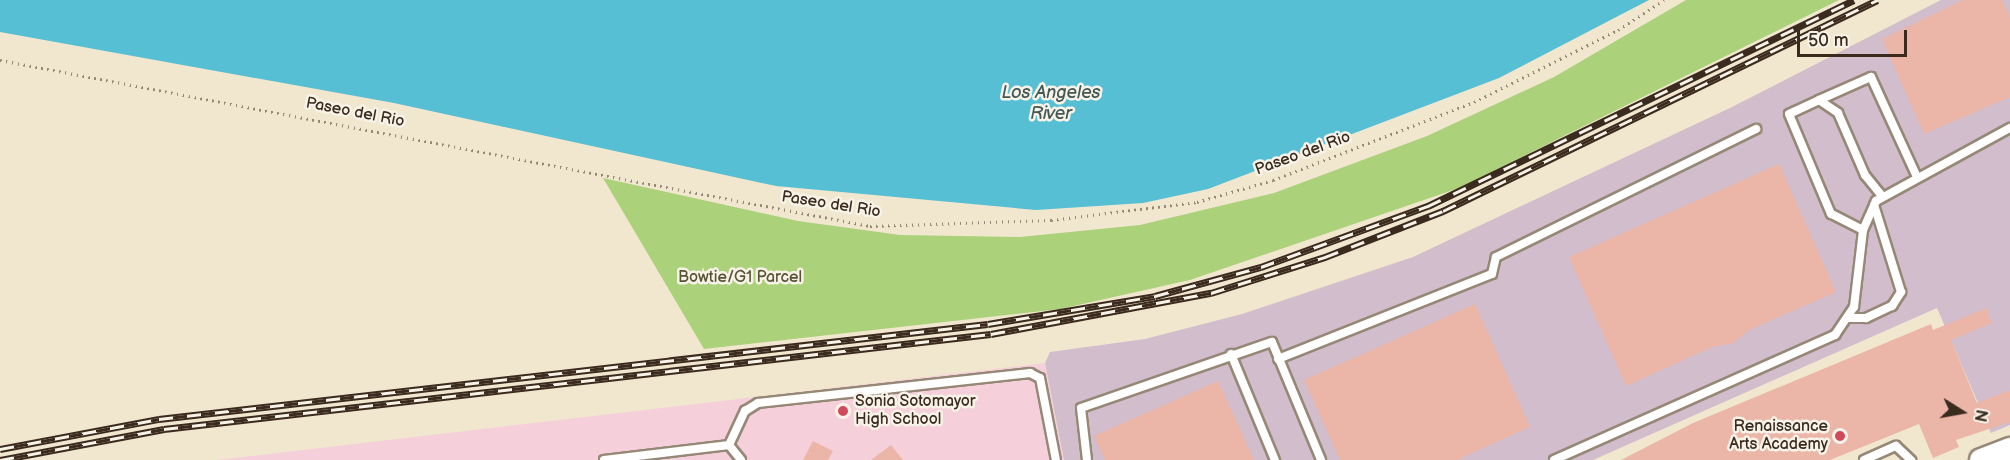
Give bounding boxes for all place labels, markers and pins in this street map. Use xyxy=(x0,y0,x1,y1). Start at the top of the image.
place label: Sonia Sotomayor High School xyxy=(855,392,976,430)
marker: Sonia Sotomayor High School xyxy=(836,404,850,418)
place label: Renaissance Arts Academy xyxy=(1729,417,1828,455)
marker: Renaissance Arts Academy xyxy=(1833,429,1847,443)

